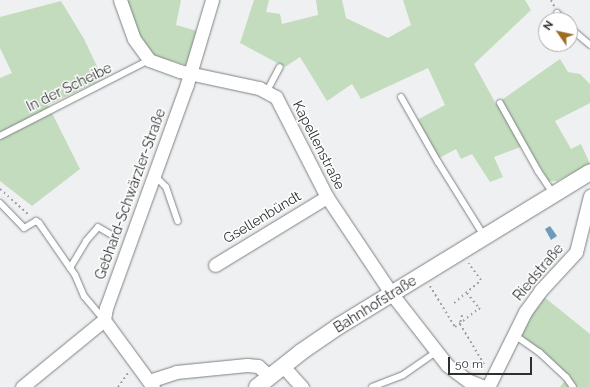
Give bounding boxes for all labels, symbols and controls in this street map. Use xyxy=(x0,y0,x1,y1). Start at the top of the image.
north arrow xyxy=(538,12,578,52)
text: N xyxy=(541,18,556,33)
street label: In der Scheibe xyxy=(23,59,115,115)
street label: Kapellenstraße xyxy=(289,98,349,192)
street label: Gebhard-Schwärzler-Straße xyxy=(91,106,169,282)
street label: Gsellenbündt xyxy=(220,187,304,247)
street label: Riedstraße xyxy=(509,240,567,304)
street label: Bahnhofstraße xyxy=(331,272,419,336)
scale bar xyxy=(450,349,534,375)
text: 50 m xyxy=(455,357,483,371)

